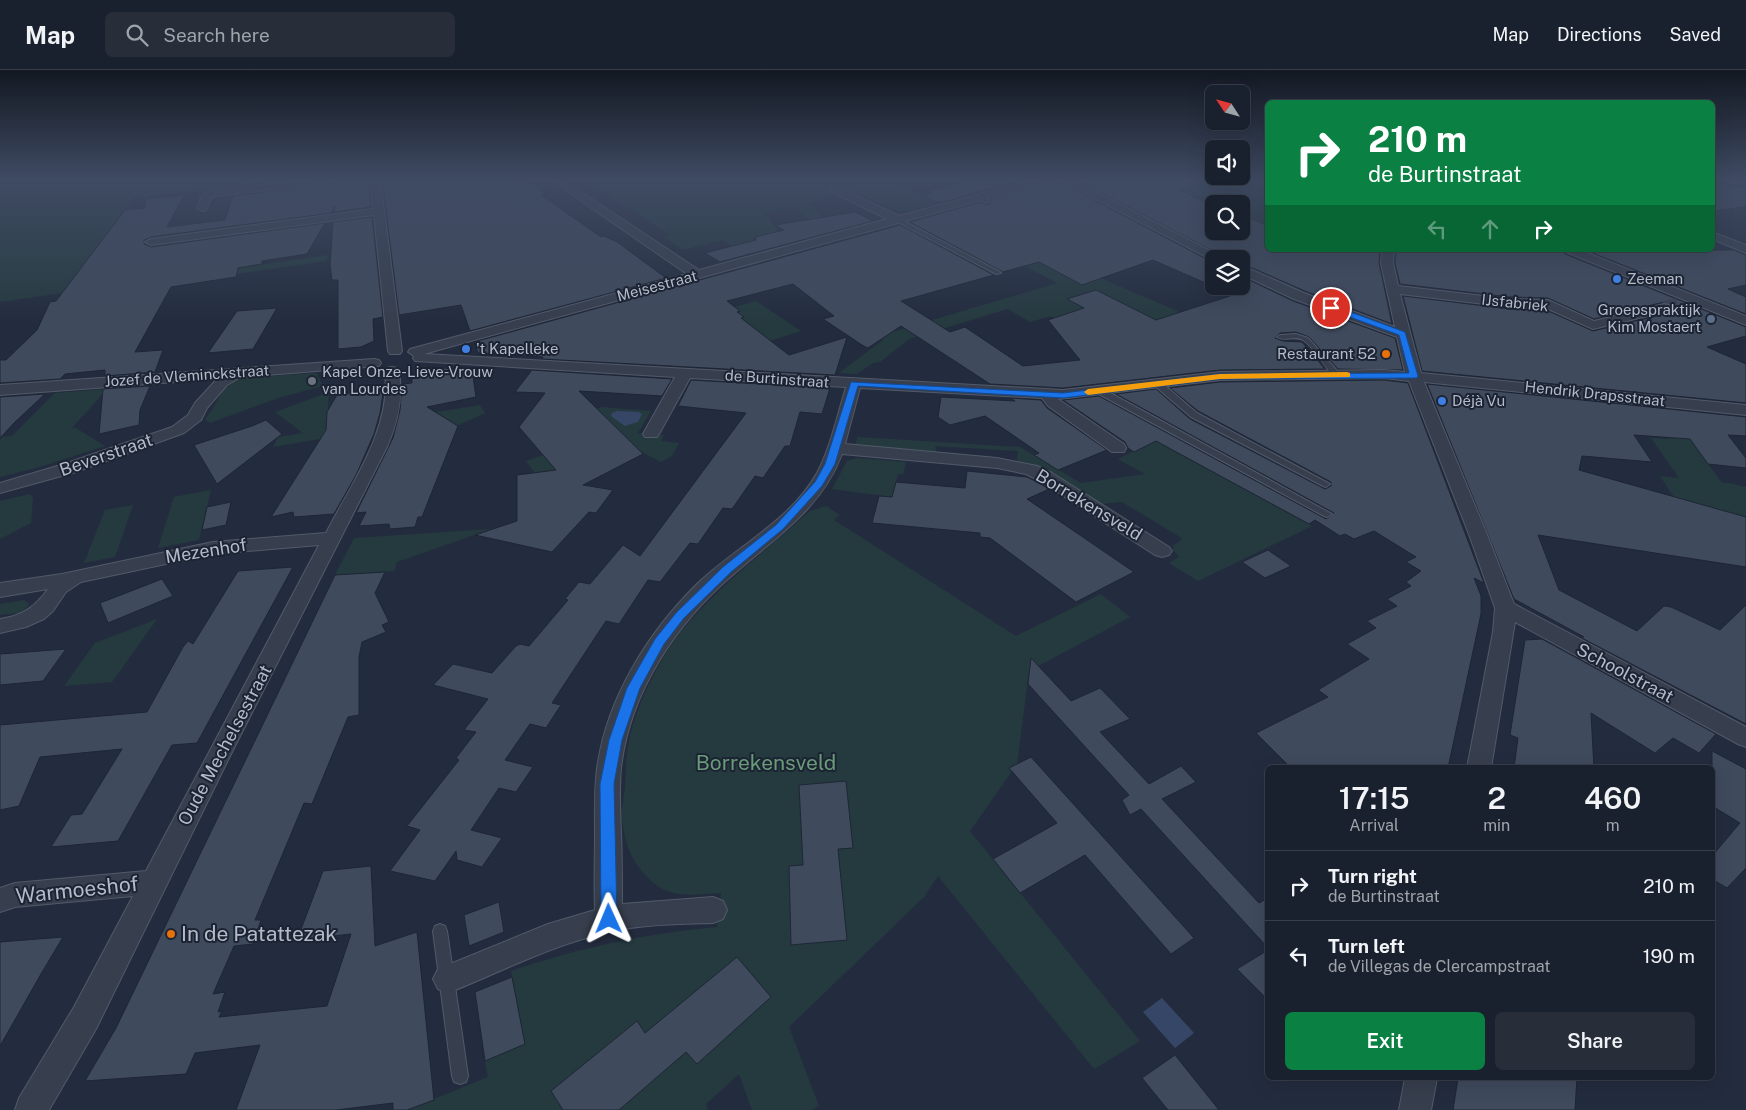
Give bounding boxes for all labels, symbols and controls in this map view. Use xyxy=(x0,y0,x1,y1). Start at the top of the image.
search box xyxy=(105,12,455,57)
text: Map xyxy=(25,21,75,49)
icon: search xyxy=(123,21,151,49)
text: Search here xyxy=(163,24,270,46)
text: Map xyxy=(1492,24,1529,45)
text: Directions xyxy=(1557,24,1642,45)
text: Saved xyxy=(1670,24,1721,45)
north arrow xyxy=(1205,85,1250,130)
map controls xyxy=(1205,85,1250,295)
text: 210 m xyxy=(1368,119,1467,160)
icon: right xyxy=(1285,120,1350,185)
button: sound xyxy=(1205,140,1250,185)
text: de Burtinstraat xyxy=(1368,161,1521,187)
button: search xyxy=(1205,195,1250,240)
icon: left xyxy=(1423,215,1451,243)
icon: ahead xyxy=(1476,215,1504,243)
icon: right xyxy=(1529,215,1557,243)
button: layers xyxy=(1205,250,1250,295)
street label: Meisestraat xyxy=(615,267,699,304)
place label: Zeeman xyxy=(1627,270,1683,287)
marker: Zeeman xyxy=(1611,273,1623,285)
pin xyxy=(1310,287,1352,329)
street label: IJsfabriek xyxy=(1481,291,1549,314)
icon: arrive xyxy=(1317,294,1345,322)
place label: Groepspraktijk Kim Mostaert xyxy=(1598,301,1701,335)
marker: Groepspraktijk Kim Mostaert xyxy=(1705,313,1717,325)
place label: 't Kapelleke xyxy=(476,340,558,357)
marker: 't Kapelleke xyxy=(460,343,472,355)
place label: Restaurant 52 xyxy=(1277,345,1376,362)
marker: Restaurant 52 xyxy=(1380,348,1392,360)
street label: Jozef de Vleminckstraat xyxy=(104,361,270,390)
place label: Kapel Onze-Lieve-Vrouw van Lourdes xyxy=(322,363,493,397)
street label: de Burtinstraat xyxy=(724,366,830,391)
marker: Kapel Onze-Lieve-Vrouw van Lourdes xyxy=(306,375,318,387)
street label: Hendrik Drapsstraat xyxy=(1524,378,1666,409)
place label: Déjà Vu xyxy=(1452,392,1505,409)
marker: Déjà Vu xyxy=(1436,395,1448,407)
street label: Beverstraat xyxy=(56,429,155,480)
street label: Borrekensveld xyxy=(1032,465,1146,545)
street label: Mezenhof xyxy=(164,534,248,567)
street label: Schoolstraat xyxy=(1573,638,1677,707)
street label: Oude Mechelsestraat xyxy=(173,661,276,829)
park label: Borrekensveld xyxy=(696,750,836,775)
text: 17:15 xyxy=(1339,780,1409,816)
text: 2 xyxy=(1487,780,1506,816)
text: 460 xyxy=(1584,780,1641,816)
text: Arrival xyxy=(1349,816,1399,835)
text: min xyxy=(1483,816,1510,835)
text: m xyxy=(1606,816,1620,835)
text: Turn right xyxy=(1328,865,1417,887)
street label: Warmoeshof xyxy=(14,871,140,908)
icon: right xyxy=(1285,872,1313,900)
text: 210 m xyxy=(1643,875,1695,897)
text: de Burtinstraat xyxy=(1328,887,1440,906)
position arrow xyxy=(582,892,634,944)
place label: In de Patattezak xyxy=(181,921,337,946)
marker: In de Patattezak xyxy=(165,928,177,940)
text: Turn left xyxy=(1328,935,1405,957)
icon: left xyxy=(1285,942,1313,970)
text: 190 m xyxy=(1643,945,1695,967)
text: de Villegas de Clercampstraat xyxy=(1328,957,1551,976)
button: Exit xyxy=(1285,1012,1485,1070)
button: Share xyxy=(1495,1012,1695,1070)

